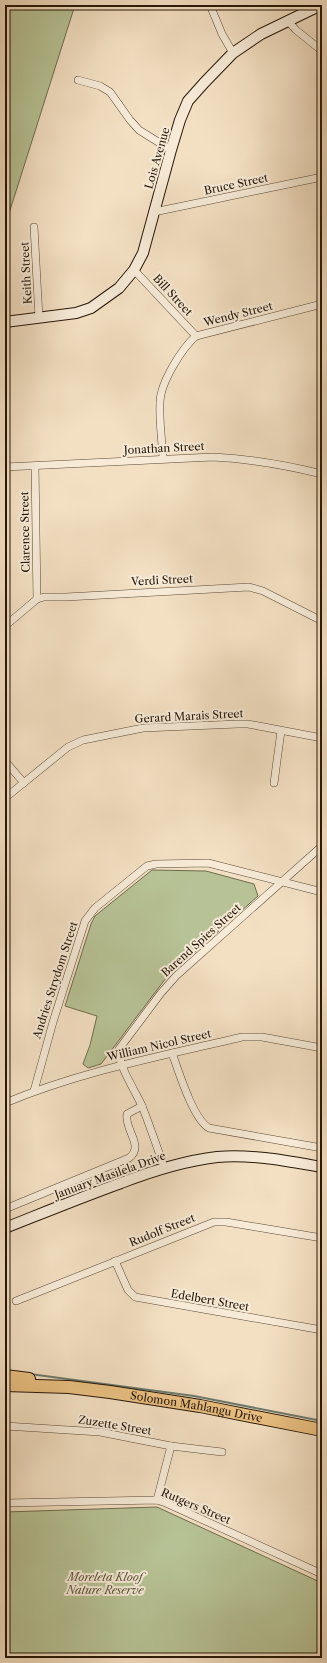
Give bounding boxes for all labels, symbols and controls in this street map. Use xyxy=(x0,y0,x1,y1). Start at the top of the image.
street label: Lois Avenue xyxy=(141,125,173,191)
street label: Bruce Street xyxy=(203,170,269,198)
street label: Keith Street xyxy=(17,241,35,305)
street label: Bill Street xyxy=(150,271,196,319)
street label: Wendy Street xyxy=(201,299,274,330)
street label: Jonathan Street xyxy=(121,439,205,457)
street label: Clarence Street xyxy=(17,491,33,573)
street label: Verdi Street xyxy=(130,571,193,589)
street label: Gerard Marais Street xyxy=(134,706,244,726)
street label: Barend Spies Street xyxy=(158,900,244,979)
street label: Andries Strydom Street xyxy=(29,920,81,1041)
street label: William Nicol Street xyxy=(105,1026,213,1064)
street label: January Masilela Drive xyxy=(51,1148,167,1202)
street label: Rudolf Street xyxy=(127,1210,197,1250)
street label: Edelbert Street xyxy=(170,1286,250,1314)
street label: Solomon Mahlangu Drive xyxy=(129,1388,264,1425)
street label: Zuzette Street xyxy=(77,1412,153,1438)
street label: Rutgers Street xyxy=(159,1485,233,1527)
park label: Moreleta Kloof Nature Reserve xyxy=(65,1570,147,1597)

